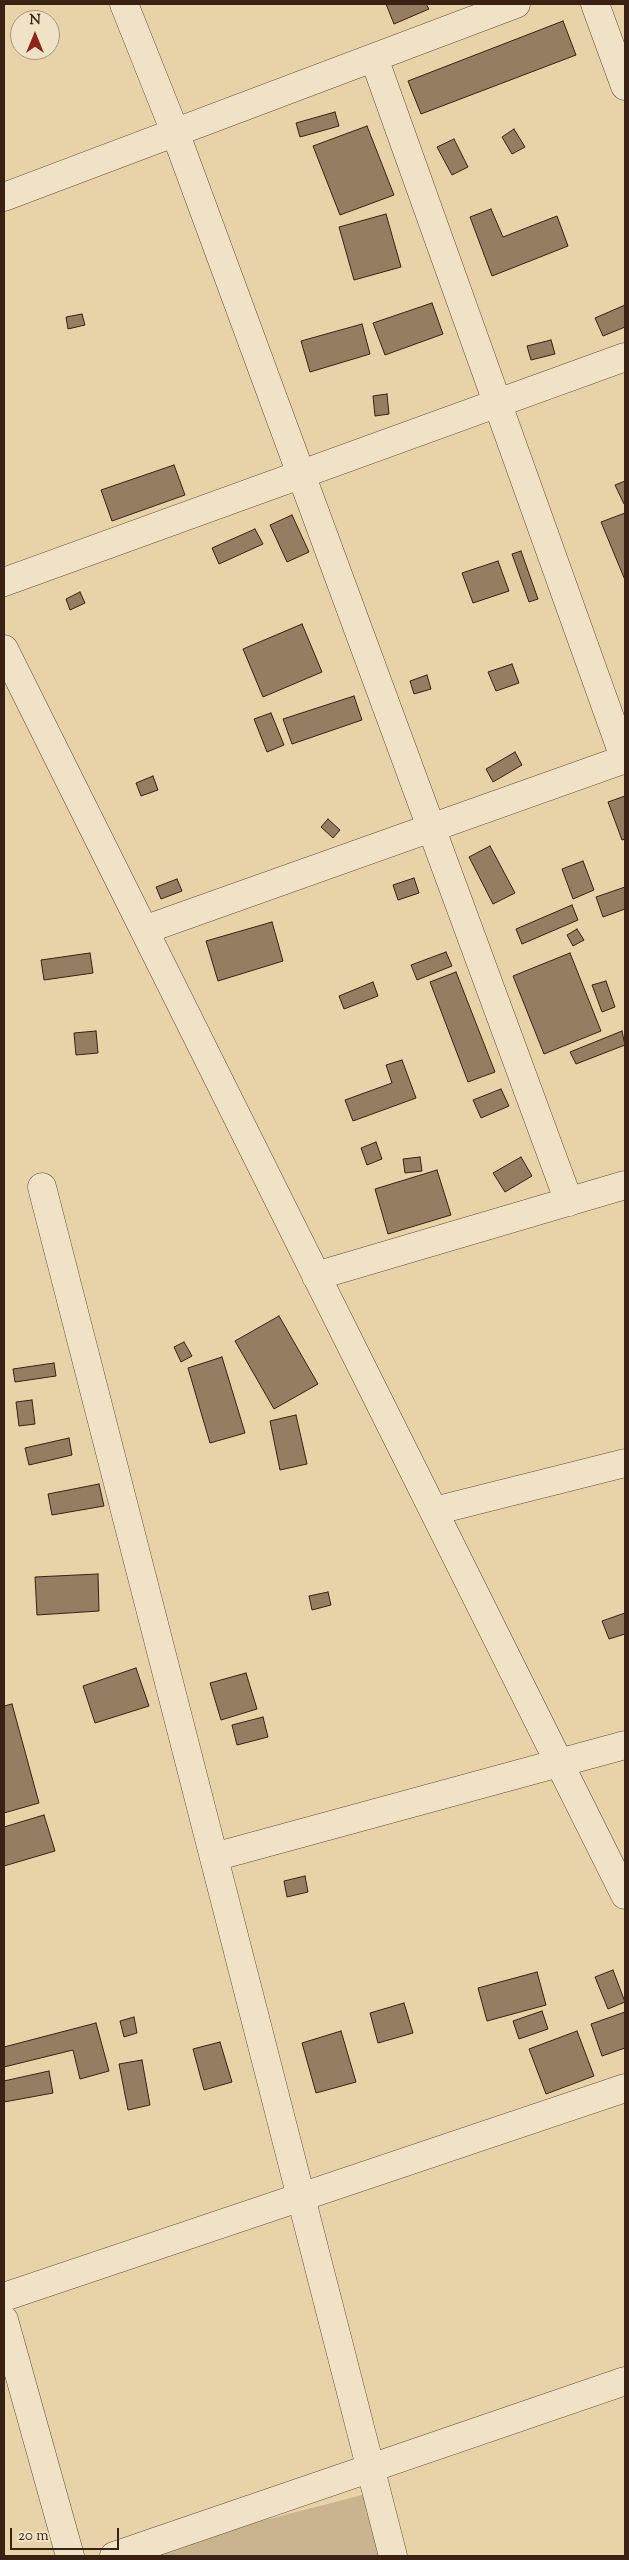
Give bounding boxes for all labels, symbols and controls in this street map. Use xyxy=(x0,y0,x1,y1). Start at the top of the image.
north arrow xyxy=(10,10,60,60)
text: N xyxy=(29,11,41,31)
scale bar xyxy=(12,2518,121,2550)
text: 20 m xyxy=(18,2526,49,2547)

